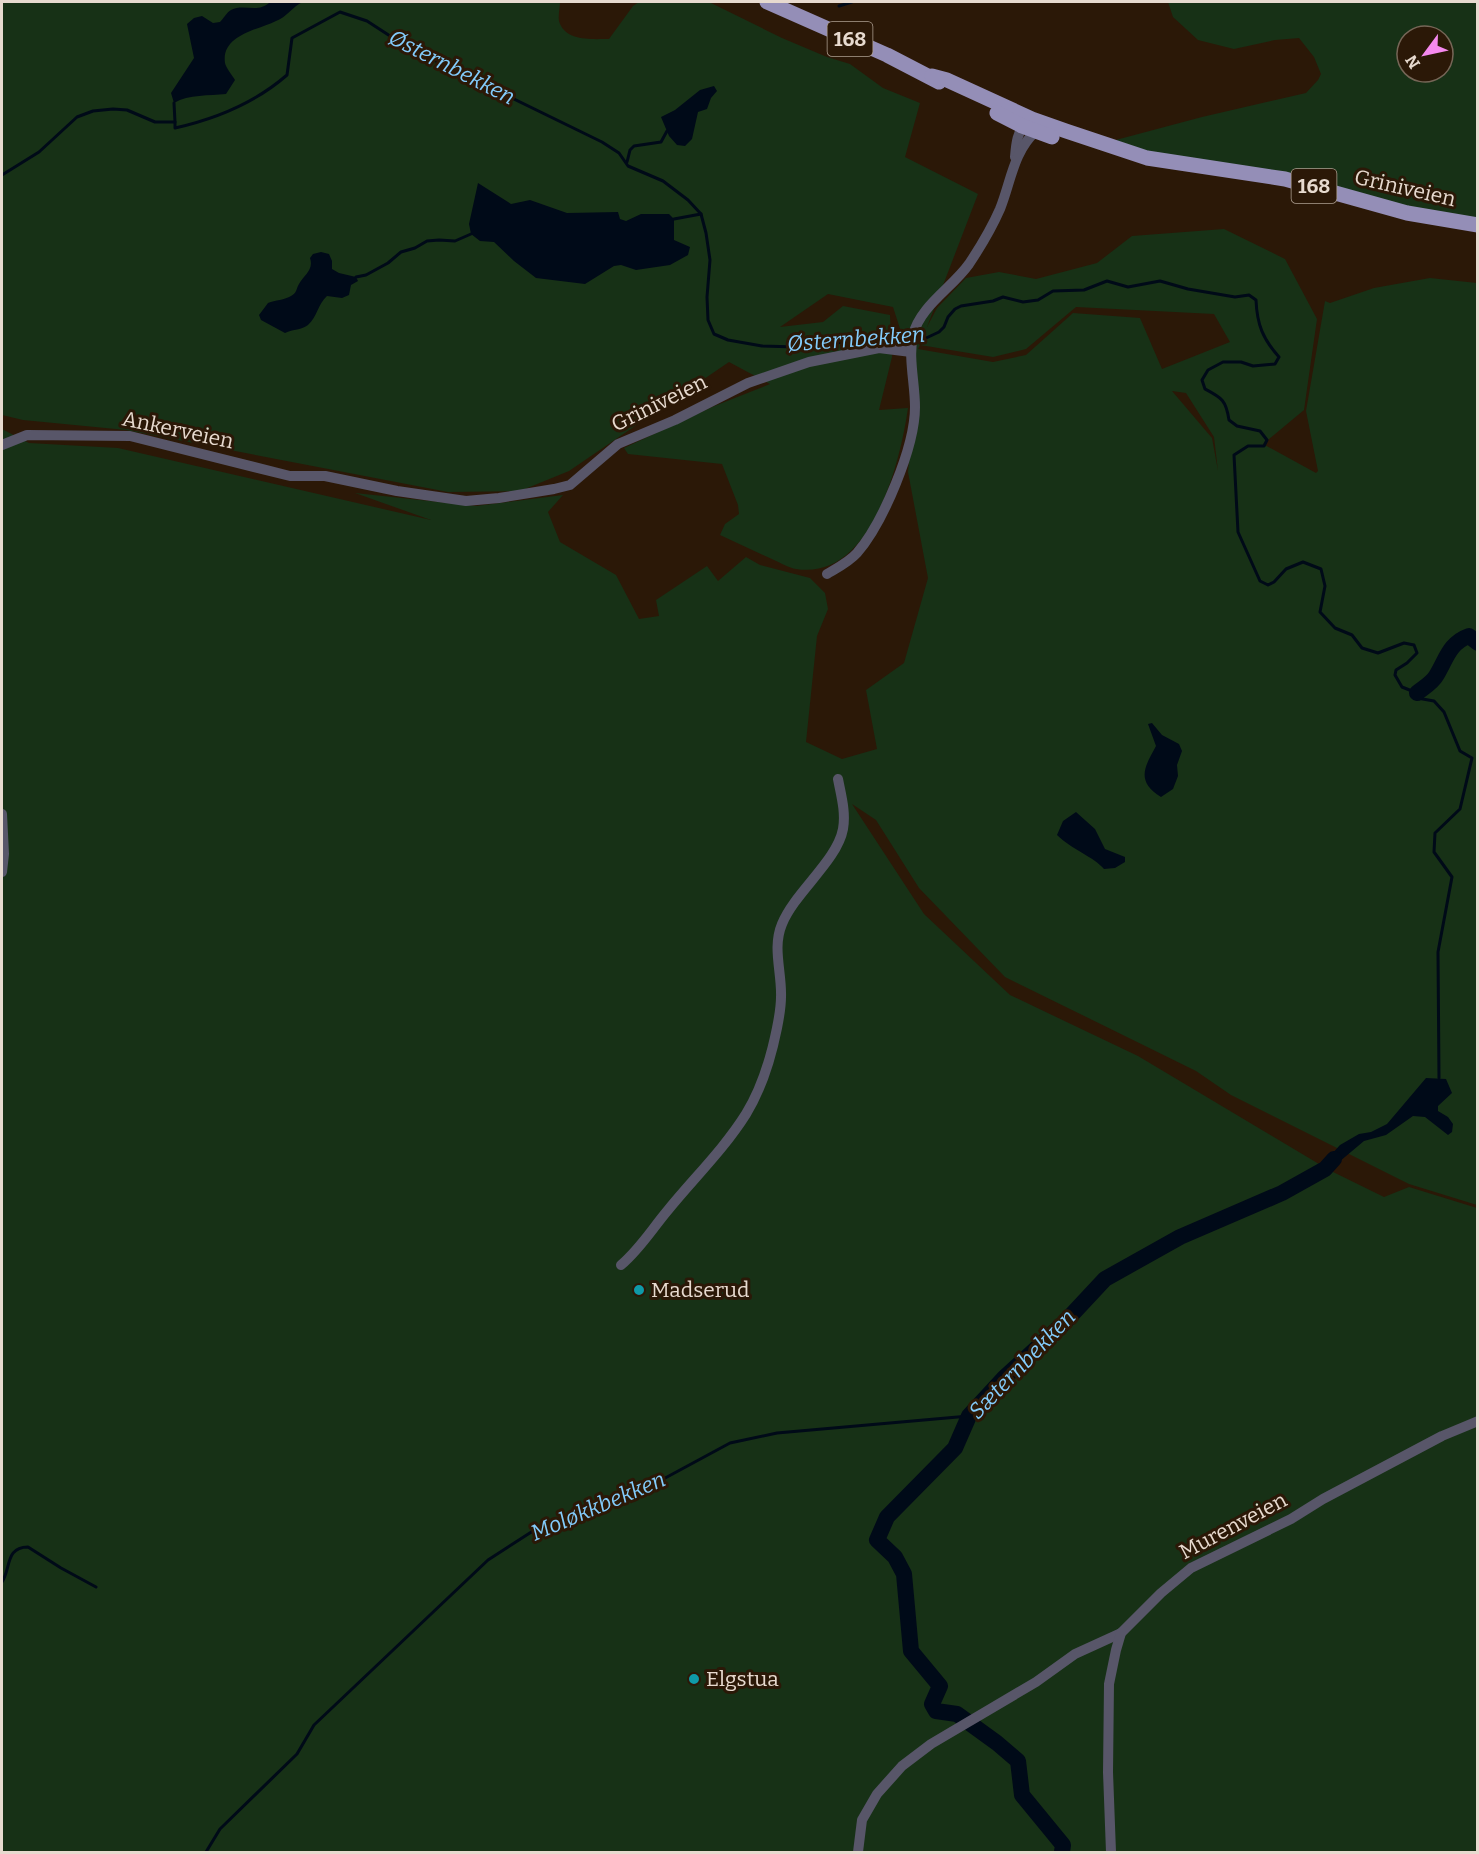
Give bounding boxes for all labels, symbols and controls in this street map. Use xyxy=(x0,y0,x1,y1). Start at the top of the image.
road number: 168 xyxy=(828,22,872,56)
water label: Østernbekken xyxy=(384,24,520,110)
north arrow xyxy=(1395,24,1455,84)
text: N xyxy=(1402,52,1424,72)
street label: Griniveien xyxy=(1352,164,1458,212)
road number: 168 xyxy=(1292,169,1336,203)
water label: Østernbekken xyxy=(786,321,926,357)
street label: Griniveien xyxy=(607,369,711,437)
street label: Ankerveien xyxy=(120,406,236,454)
place label: Madserud xyxy=(651,1277,749,1303)
marker: Madserud xyxy=(632,1283,646,1297)
water label: Sæternbekken xyxy=(963,1303,1081,1425)
water label: Moløkkbekken xyxy=(527,1465,669,1547)
street label: Murenveien xyxy=(1175,1487,1291,1565)
place label: Elgstua xyxy=(706,1666,779,1692)
marker: Elgstua xyxy=(687,1672,701,1686)

